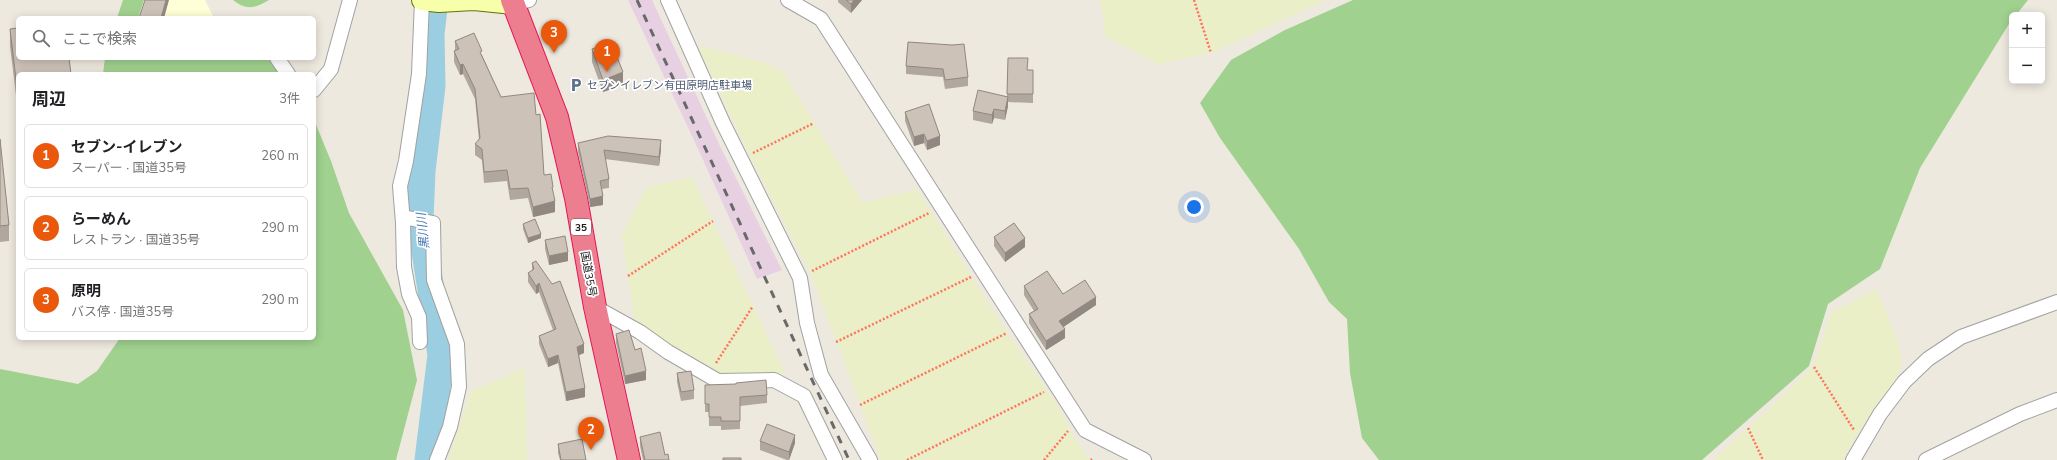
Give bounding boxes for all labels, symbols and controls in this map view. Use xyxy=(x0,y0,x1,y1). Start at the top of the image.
map controls xyxy=(2009,12,2045,84)
button: + xyxy=(2009,12,2045,48)
search box xyxy=(16,16,316,60)
pin: 3 xyxy=(541,20,567,53)
icon: search xyxy=(30,27,52,49)
text: ここで検索 xyxy=(62,29,137,49)
pin: 1 xyxy=(594,39,620,72)
button: − xyxy=(2009,48,2045,84)
parking icon: セブンイレブン有田原明店駐車場 xyxy=(568,77,584,93)
place label: セブンイレブン有田原明店駐車場 xyxy=(587,78,752,93)
text: 周辺 xyxy=(32,88,66,111)
text: 3件 xyxy=(279,90,300,108)
text: セブン-イレブン xyxy=(71,137,183,157)
text: 1 xyxy=(42,147,50,165)
text: 260 m xyxy=(261,147,299,165)
text: スーパー · 国道35号 xyxy=(71,159,187,177)
your location xyxy=(1184,197,1204,217)
text: らーめん xyxy=(71,209,131,229)
water label: 黒川川 xyxy=(413,210,433,250)
text: 2 xyxy=(42,219,50,237)
text: 290 m xyxy=(261,219,299,237)
road number: 35 xyxy=(571,219,591,235)
text: レストラン · 国道35号 xyxy=(71,231,200,249)
street label: 国道35号 xyxy=(577,250,600,298)
text: 原明 xyxy=(71,281,101,301)
text: 3 xyxy=(42,291,50,309)
text: 290 m xyxy=(261,291,299,309)
text: バス停 · 国道35号 xyxy=(71,303,174,321)
pin: 2 xyxy=(578,417,604,450)

